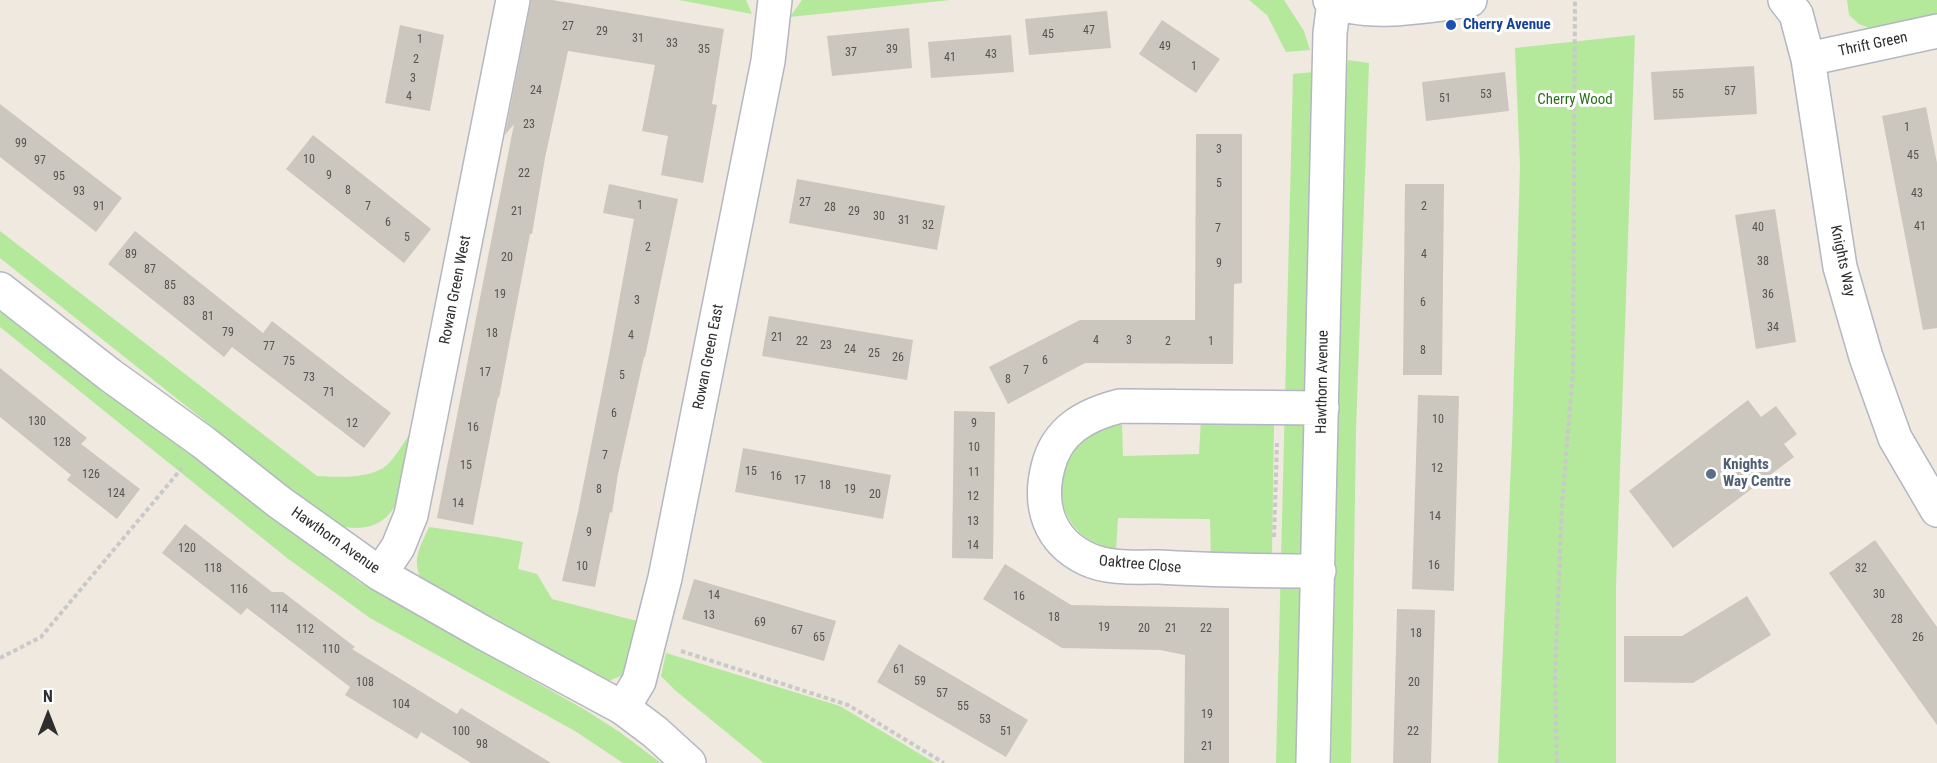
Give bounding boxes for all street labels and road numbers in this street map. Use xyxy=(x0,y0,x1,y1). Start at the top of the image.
street label: Thrift Green xyxy=(1837,29,1909,61)
street label: Knights Way xyxy=(1826,224,1858,298)
street label: Rowan Green West xyxy=(437,234,475,346)
street label: Rowan Green East xyxy=(690,303,728,411)
street label: Hawthorn Avenue xyxy=(1313,330,1333,434)
street label: Hawthorn Avenue xyxy=(287,504,383,578)
street label: Oaktree Close xyxy=(1098,552,1182,578)

